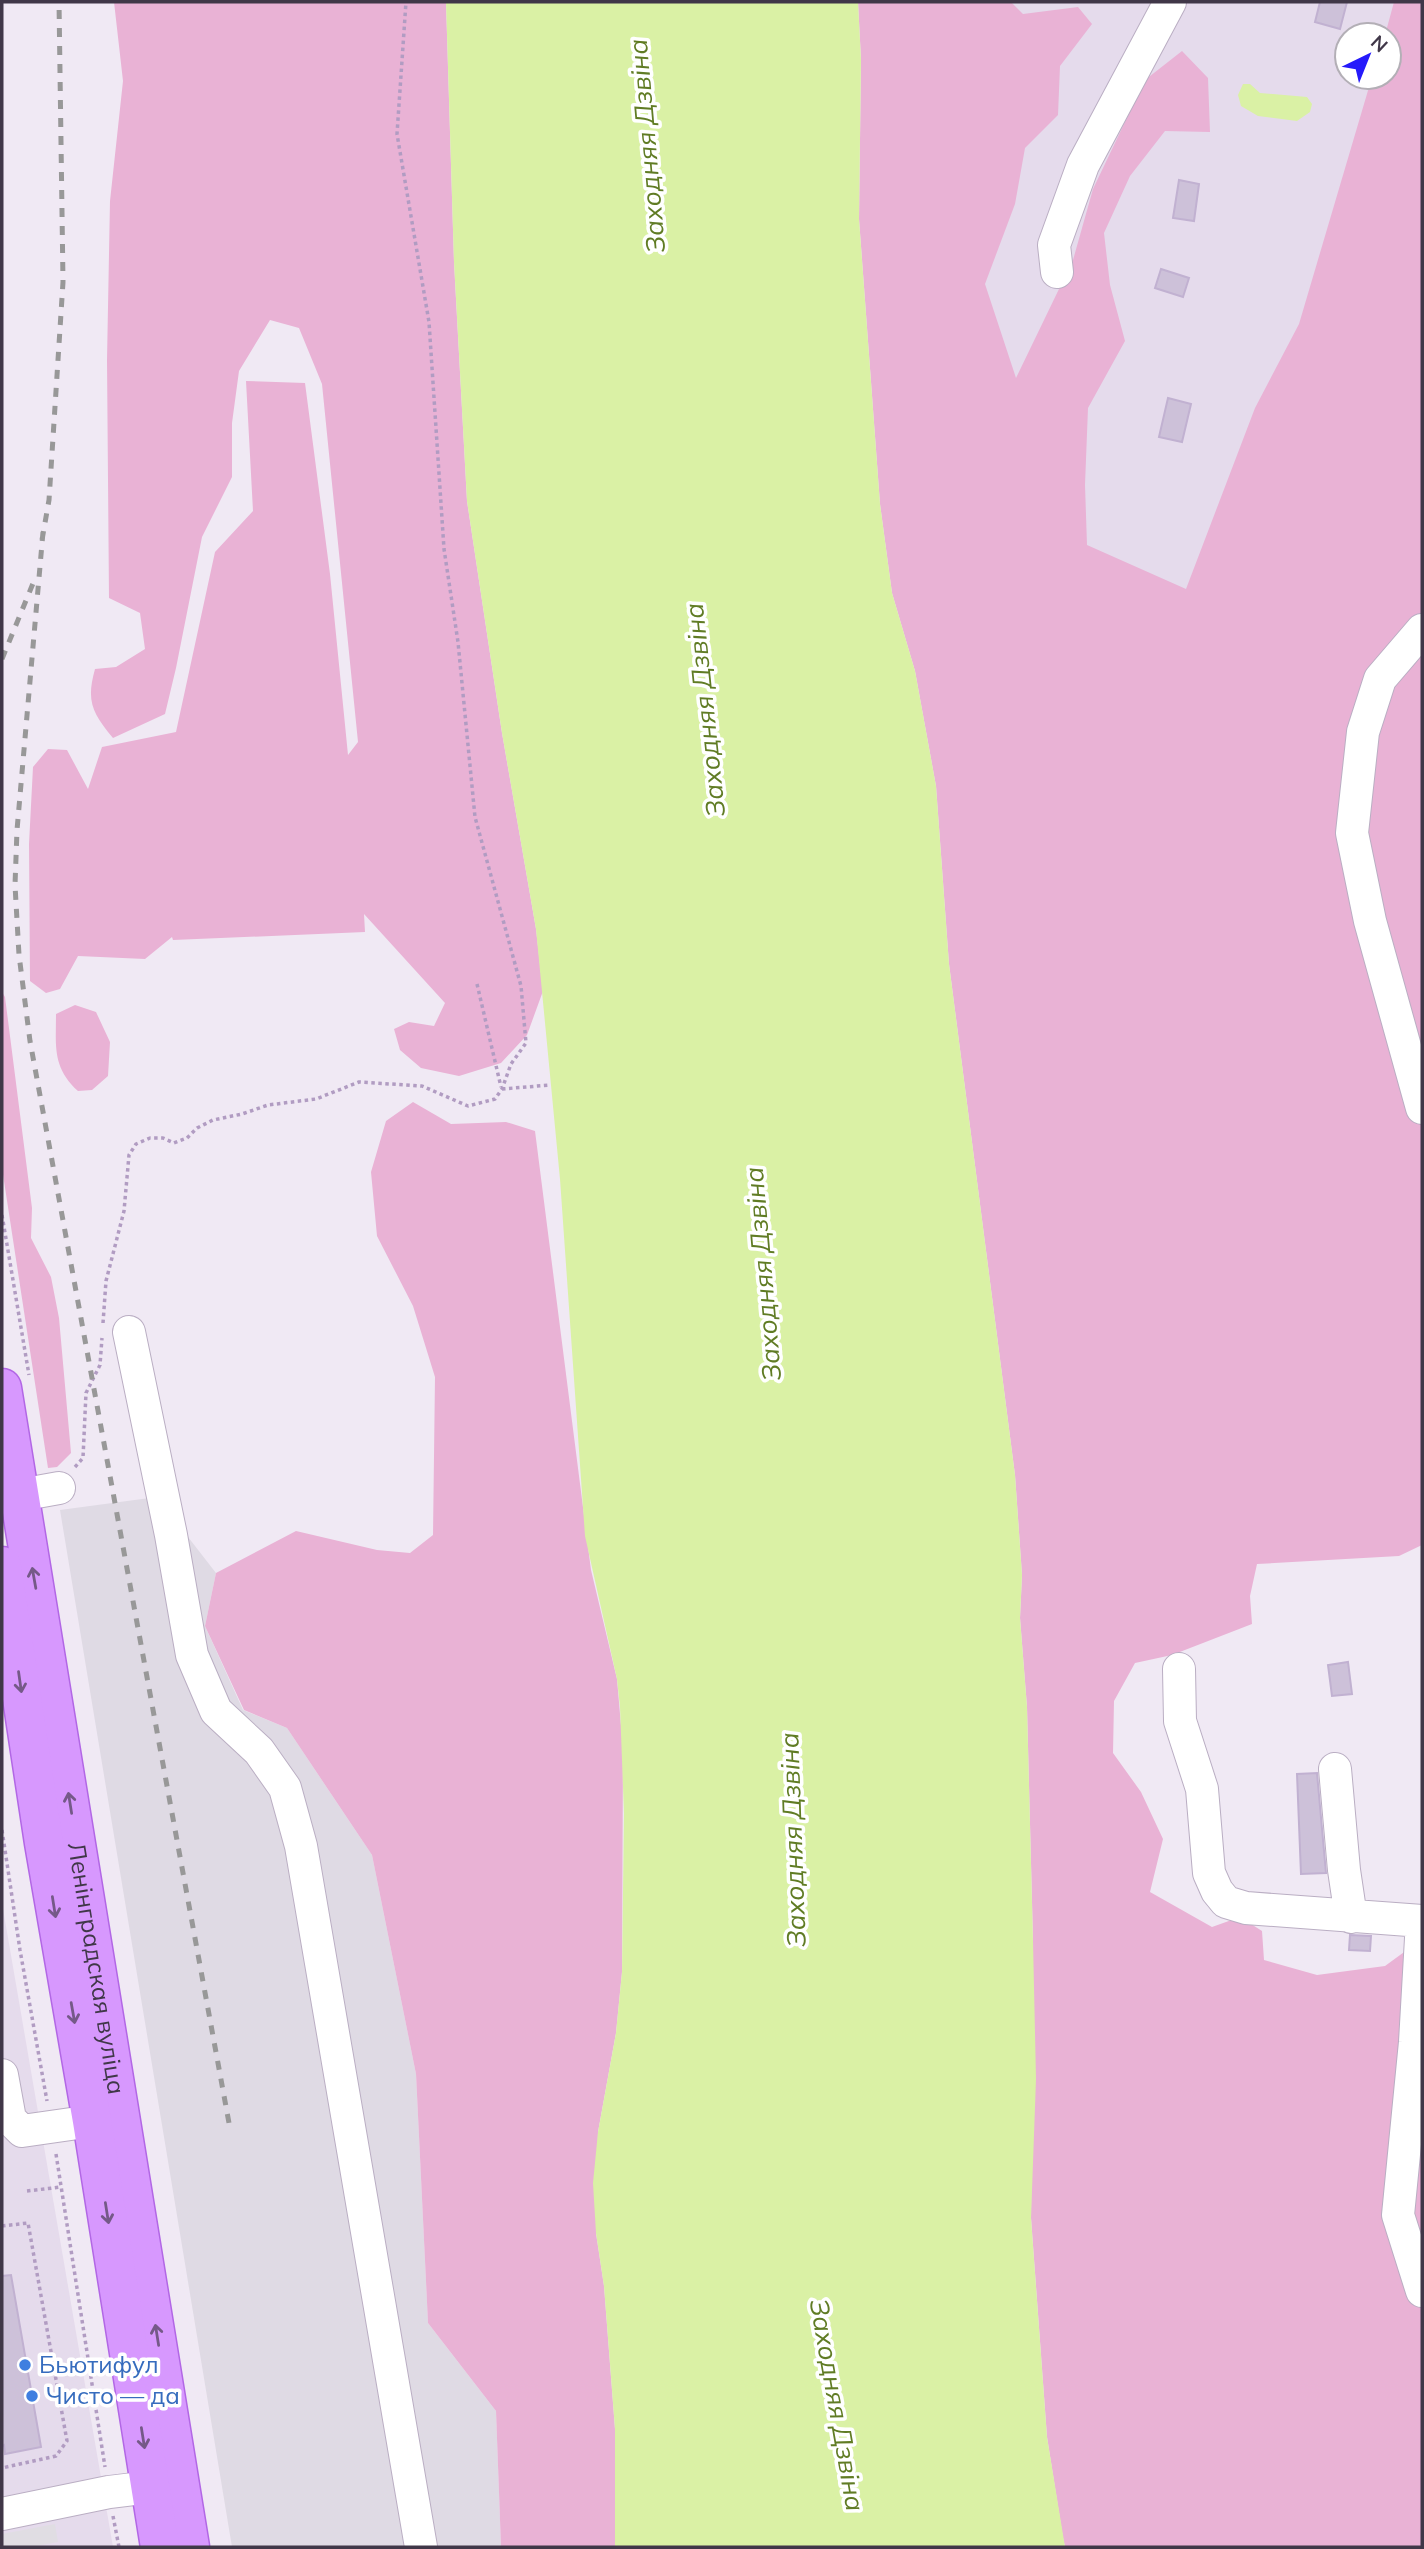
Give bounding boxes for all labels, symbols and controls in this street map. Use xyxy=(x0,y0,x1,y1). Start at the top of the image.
north arrow xyxy=(1333,21,1403,91)
text: N xyxy=(1366,30,1393,57)
water label: Заходняя Дзвіна xyxy=(621,38,672,255)
water label: Заходняя Дзвіна xyxy=(677,601,732,819)
water label: Заходняя Дзвіна xyxy=(737,1166,788,1383)
one-way arrow xyxy=(27,1568,40,1590)
one-way arrow xyxy=(14,1670,27,1693)
water label: Заходняя Дзвіна xyxy=(772,1732,813,1948)
one-way arrow xyxy=(63,1792,76,1815)
street label: Ленінградская вуліца xyxy=(62,1840,132,2097)
one-way arrow xyxy=(48,1895,61,1918)
one-way arrow xyxy=(67,2001,80,2024)
one-way arrow xyxy=(101,2201,114,2224)
water label: Заходняя Дзвіна xyxy=(803,2296,872,2514)
one-way arrow xyxy=(150,2324,163,2347)
place label: Бьютифул xyxy=(39,2349,158,2379)
marker: Бьютифул xyxy=(17,2357,33,2373)
place label: Чисто — да xyxy=(46,2380,180,2410)
marker: Чисто — да xyxy=(24,2388,40,2404)
one-way arrow xyxy=(136,2426,149,2448)

